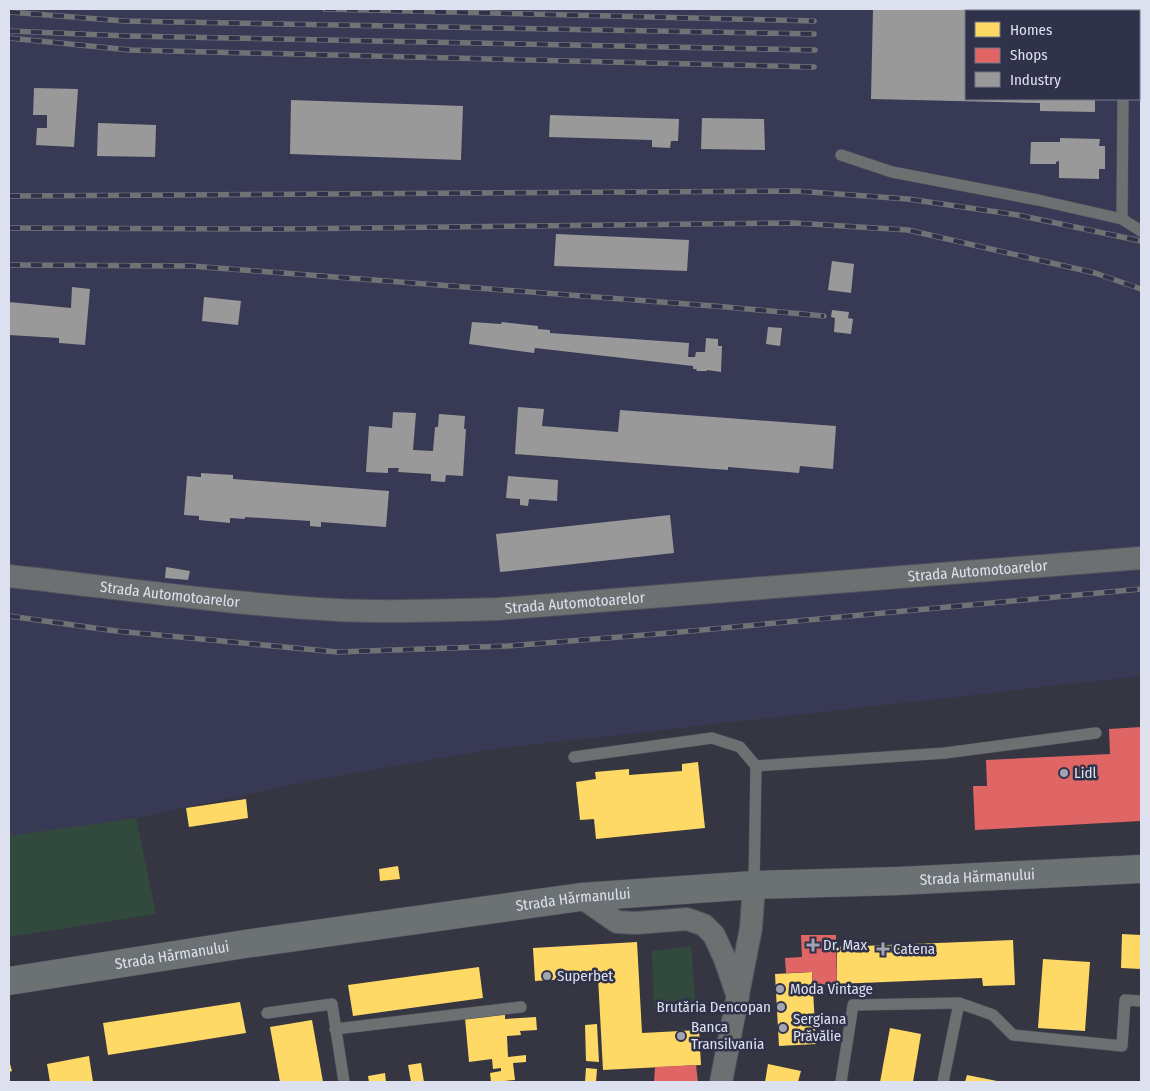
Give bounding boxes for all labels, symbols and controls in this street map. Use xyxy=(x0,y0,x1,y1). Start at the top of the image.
legend xyxy=(965,10,1140,100)
text: Homes xyxy=(1010,21,1052,39)
text: Shops xyxy=(1010,46,1048,64)
text: Industry xyxy=(1010,71,1061,89)
street label: Strada Automotoarelor xyxy=(907,556,1049,585)
street label: Strada Automotoarelor xyxy=(99,578,241,611)
street label: Strada Automotoarelor xyxy=(504,588,646,617)
place label: Lidl xyxy=(1074,764,1096,782)
marker: Lidl xyxy=(1058,767,1070,779)
street label: Strada Hărmanului xyxy=(919,865,1035,889)
street label: Strada Hărmanului xyxy=(515,885,631,915)
place label: Dr. Max xyxy=(823,936,867,954)
street label: Strada Hărmanului xyxy=(114,938,230,973)
marker: Dr. Max xyxy=(807,939,819,951)
place label: Catena xyxy=(893,940,935,958)
marker: Catena xyxy=(877,943,889,955)
place label: Superbet xyxy=(557,967,613,985)
marker: Superbet xyxy=(541,970,553,982)
place label: Moda Vintage xyxy=(790,980,873,998)
marker: Moda Vintage xyxy=(774,983,786,995)
place label: Brutăria Dencopan xyxy=(657,998,771,1016)
marker: Brutăria Dencopan xyxy=(775,1001,787,1013)
place label: Sergiana Prăvălie xyxy=(793,1010,846,1045)
place label: Banca Transilvania xyxy=(691,1018,764,1053)
marker: Sergiana Prăvălie xyxy=(777,1022,789,1034)
marker: Banca Transilvania xyxy=(675,1030,687,1042)

